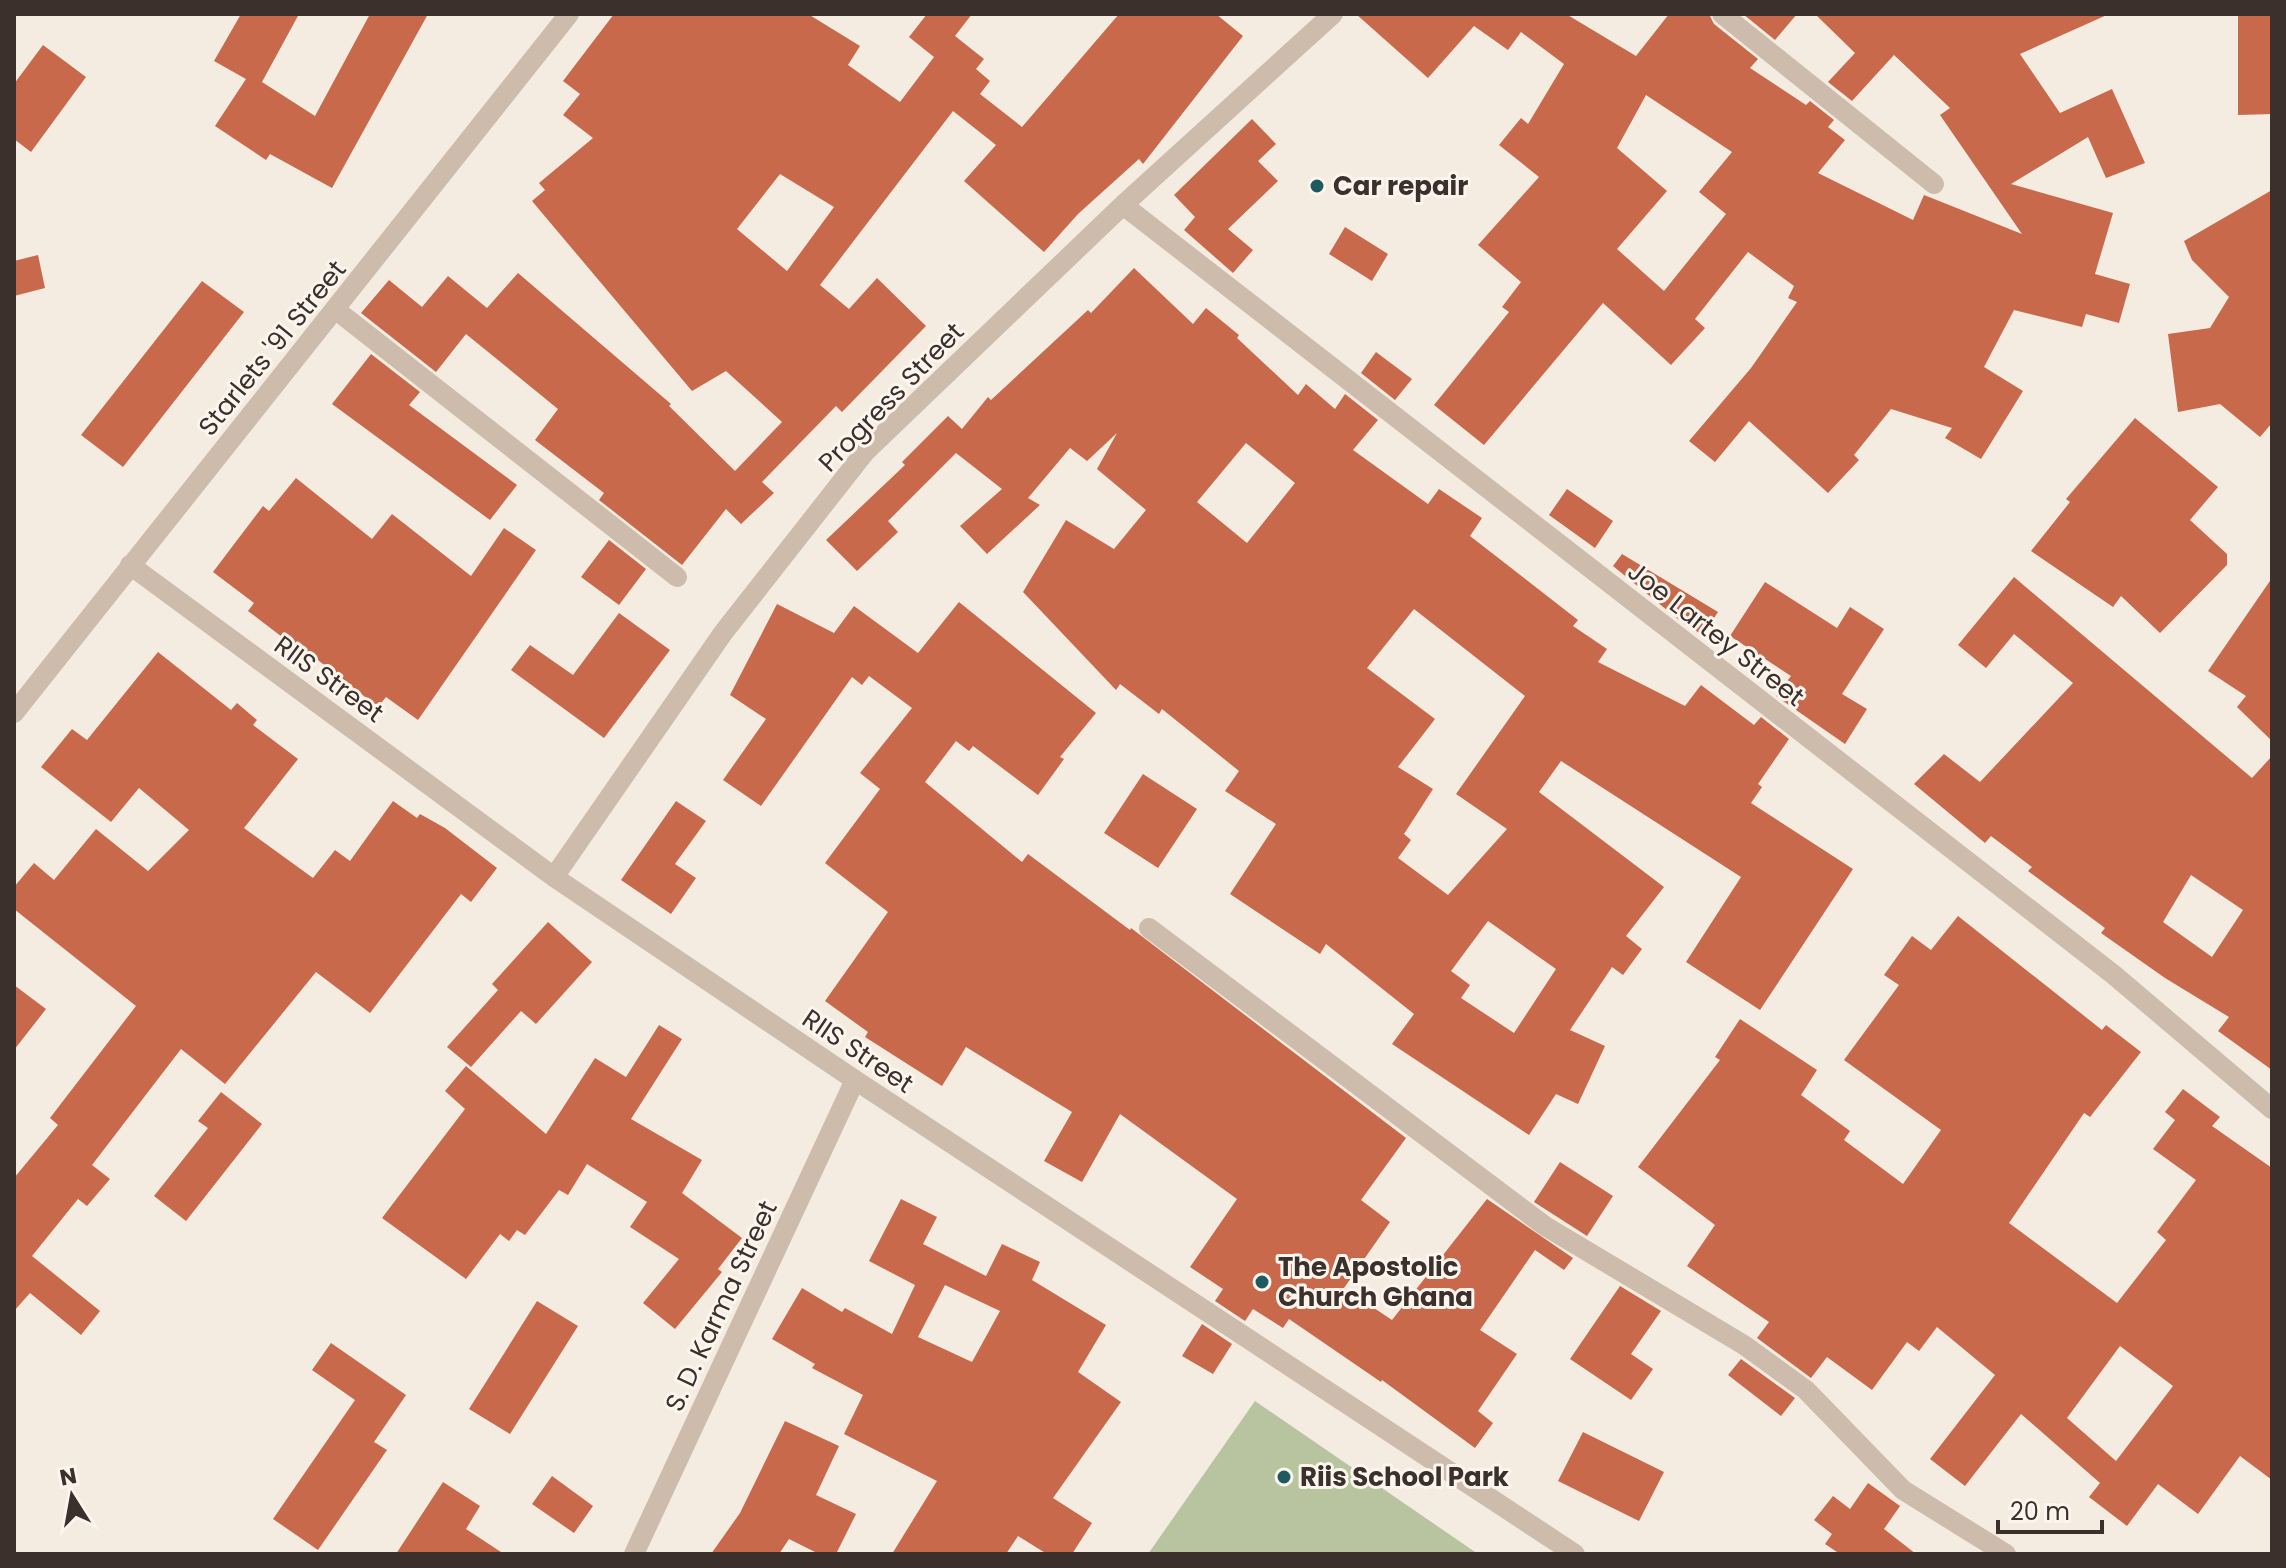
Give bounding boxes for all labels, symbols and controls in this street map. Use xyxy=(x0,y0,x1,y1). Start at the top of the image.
place label: Car repair xyxy=(1333,168,1468,204)
marker: Car repair xyxy=(1308,177,1326,195)
street label: Starlets '91 Street xyxy=(190,253,354,443)
street label: Progress Street xyxy=(810,314,972,480)
street label: Joe Lartey Street xyxy=(1620,554,1812,714)
street label: RIIS Street xyxy=(267,627,391,731)
street label: RIIS Street xyxy=(795,1001,921,1101)
street label: S. D. Karma Street xyxy=(656,1195,786,1417)
place label: The Apostolic Church Ghana xyxy=(1278,1249,1473,1315)
marker: The Apostolic Church Ghana xyxy=(1253,1273,1271,1291)
north arrow xyxy=(32,1456,112,1536)
place label: Riis School Park xyxy=(1300,1459,1509,1495)
text: N xyxy=(57,1460,79,1494)
marker: Riis School Park xyxy=(1275,1468,1293,1486)
scale bar xyxy=(1998,1484,2102,1534)
text: 20 m xyxy=(2010,1495,2070,1528)

